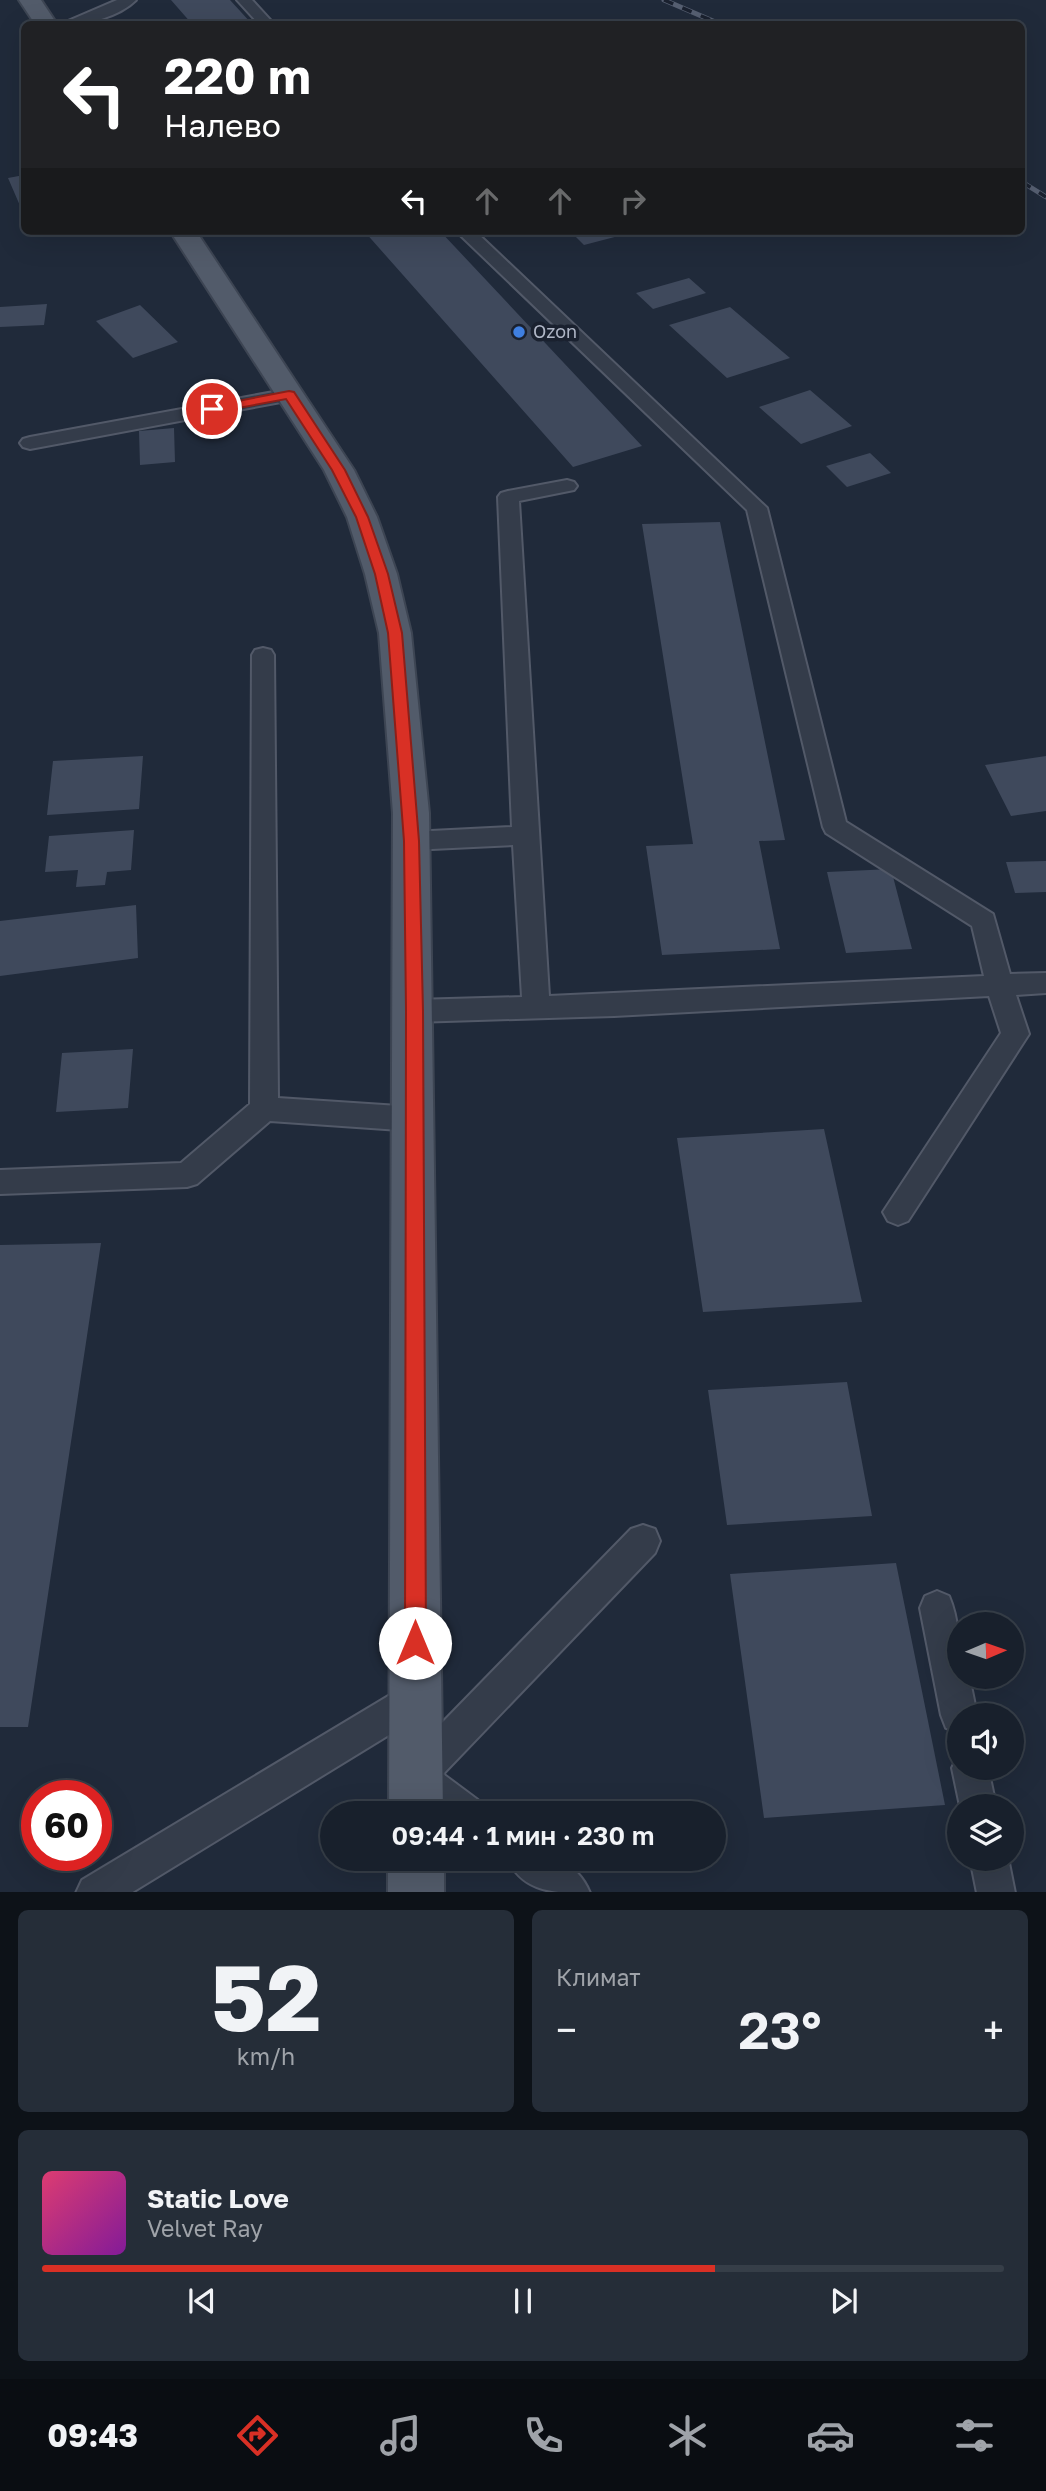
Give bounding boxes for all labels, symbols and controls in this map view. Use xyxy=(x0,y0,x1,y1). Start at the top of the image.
text: 220 m xyxy=(164,46,311,105)
icon: left xyxy=(49,49,140,140)
text: Налево xyxy=(164,106,281,144)
icon: left xyxy=(395,182,433,220)
icon: ahead xyxy=(468,182,506,220)
icon: ahead xyxy=(541,182,579,220)
icon: right xyxy=(614,182,652,220)
place label: Ozon xyxy=(533,320,577,342)
marker: Ozon xyxy=(511,324,527,340)
pin xyxy=(182,379,242,439)
icon: arrive xyxy=(193,390,231,428)
position arrow xyxy=(378,1606,452,1680)
north arrow xyxy=(947,1612,1024,1689)
map controls xyxy=(947,1612,1024,1871)
button: sound xyxy=(947,1703,1024,1780)
speed limit sign: 60 xyxy=(21,1780,112,1871)
button: layers xyxy=(947,1794,1024,1871)
text: 09:44 · 1 мин · 230 m xyxy=(392,1820,654,1851)
text: 52 xyxy=(210,1942,322,2051)
text: Климат xyxy=(556,1963,641,1991)
text: 23° xyxy=(739,1998,821,2060)
text: − xyxy=(556,2007,577,2052)
text: + xyxy=(983,2007,1004,2052)
text: km/h xyxy=(237,2042,295,2070)
text: Static Love xyxy=(147,2183,289,2214)
text: Velvet Ray xyxy=(147,2214,263,2242)
icon: previous xyxy=(183,2282,221,2320)
icon: pause xyxy=(504,2282,542,2320)
icon: next xyxy=(825,2282,863,2320)
icon: directions xyxy=(233,2411,282,2460)
icon: music xyxy=(376,2411,425,2460)
icon: phone xyxy=(519,2411,568,2460)
icon: climate xyxy=(663,2411,712,2460)
icon: car xyxy=(806,2411,855,2460)
icon: filters xyxy=(950,2411,999,2460)
text: 09:43 xyxy=(47,2416,138,2454)

